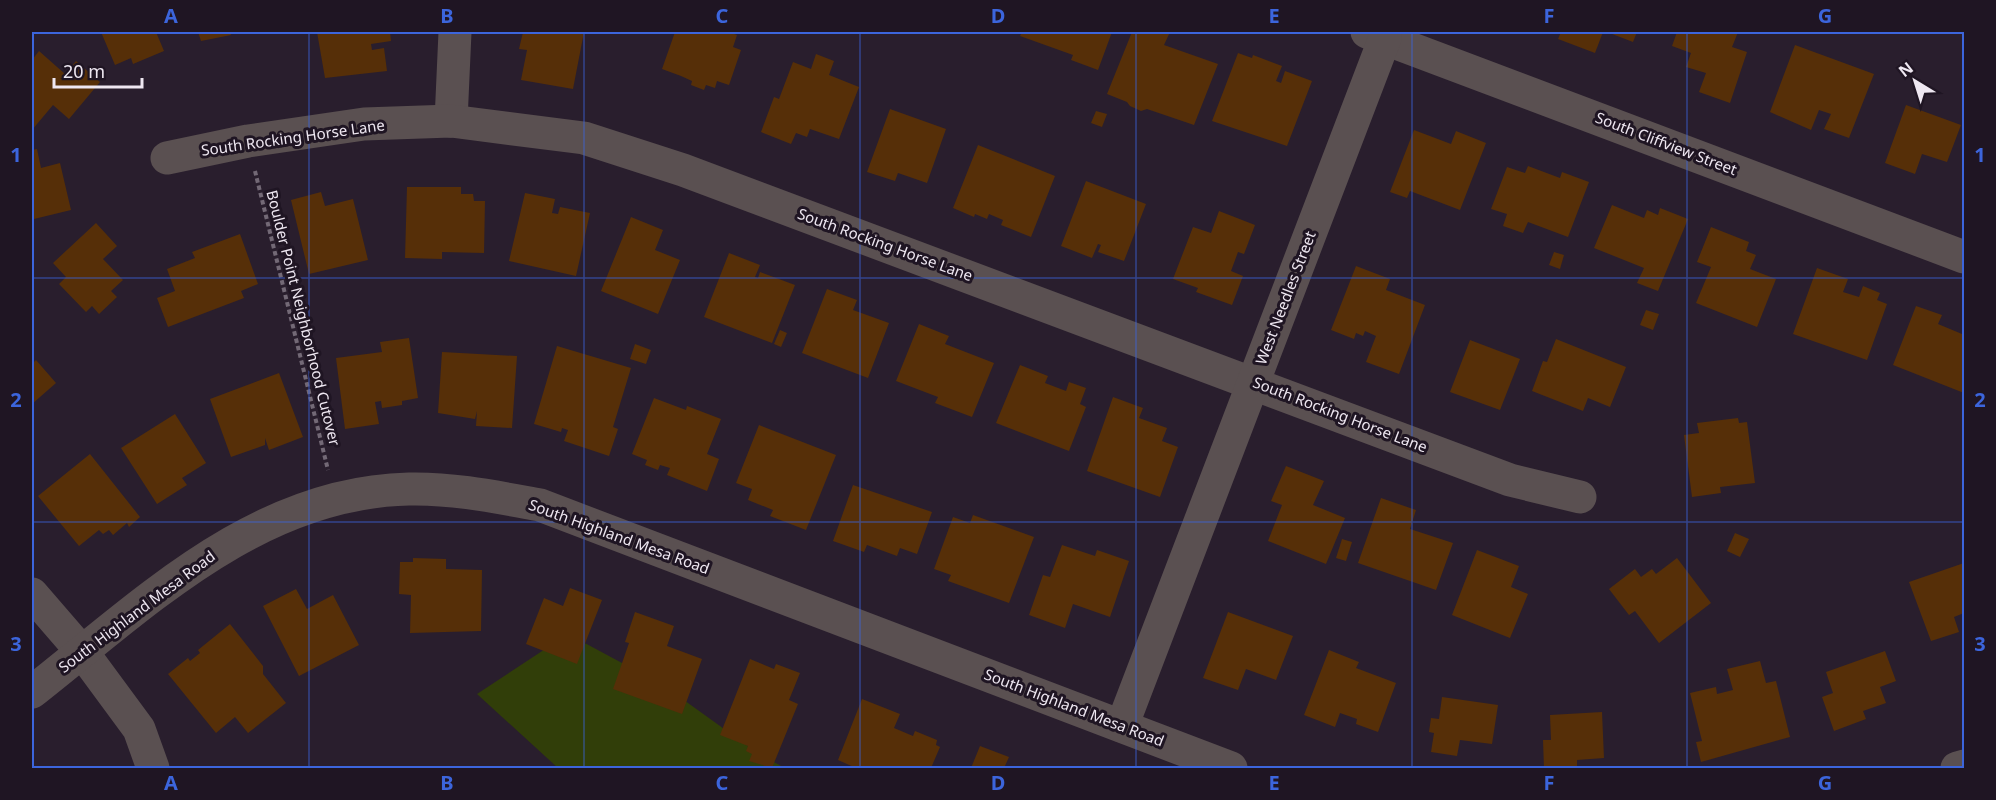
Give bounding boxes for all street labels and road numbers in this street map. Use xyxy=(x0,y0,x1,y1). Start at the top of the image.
street label: South Cliffview Street xyxy=(1593,107,1740,179)
street label: South Rocking Horse Lane xyxy=(200,114,386,160)
street label: Boulder Point Neighborhood Cutover xyxy=(262,188,345,448)
street label: South Rocking Horse Lane xyxy=(795,203,976,285)
street label: West Needles Street xyxy=(1250,227,1320,367)
street label: South Rocking Horse Lane xyxy=(1250,372,1430,457)
street label: South Highland Mesa Road xyxy=(526,494,712,578)
street label: South Highland Mesa Road xyxy=(54,546,219,677)
street label: South Highland Mesa Road xyxy=(982,664,1167,751)

